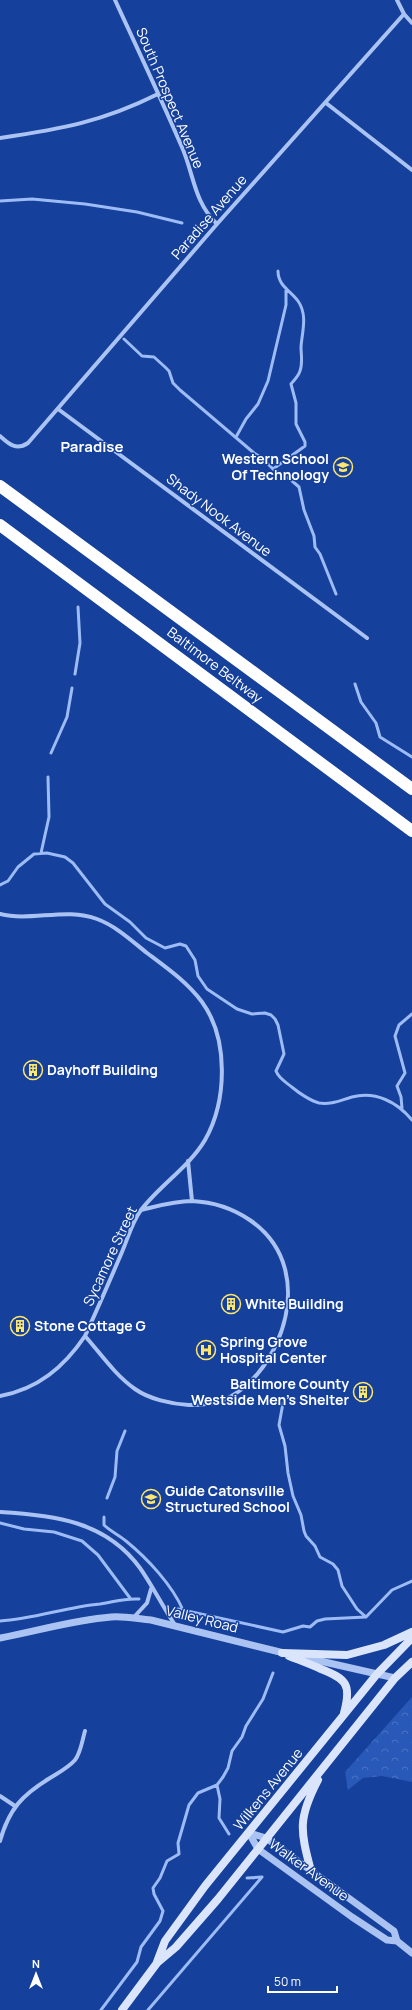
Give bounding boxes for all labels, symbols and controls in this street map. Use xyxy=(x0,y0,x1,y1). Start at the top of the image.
street label: South Prospect Avenue xyxy=(132,24,209,171)
street label: Paradise Avenue xyxy=(167,170,251,263)
district label: Paradise xyxy=(60,436,124,457)
place label: Western School Of Technology xyxy=(222,449,329,484)
school or university icon: Western School Of Technology xyxy=(332,456,354,478)
street label: Shady Nook Avenue xyxy=(163,469,276,560)
street label: Baltimore Beltway xyxy=(164,622,268,707)
building icon: Dayhoff Building xyxy=(22,1059,44,1081)
place label: Dayhoff Building xyxy=(47,1060,158,1079)
street label: Sycamore Street xyxy=(78,1202,141,1309)
building icon: White Building xyxy=(220,1293,242,1315)
place label: White Building xyxy=(245,1294,344,1313)
building icon: Stone Cottage G xyxy=(9,1315,31,1337)
place label: Stone Cottage G xyxy=(34,1316,146,1335)
place label: Spring Grove Hospital Center xyxy=(220,1332,327,1367)
hospital icon: Spring Grove Hospital Center xyxy=(195,1339,217,1361)
place label: Baltimore County Westside Men's Shelter xyxy=(191,1374,349,1409)
building icon: Baltimore County Westside Men's Shelter xyxy=(352,1381,374,1403)
place label: Guide Catonsville Structured School xyxy=(165,1481,290,1516)
school or university icon: Guide Catonsville Structured School xyxy=(140,1488,162,1510)
street label: Valley Road xyxy=(164,1600,240,1637)
street label: Wilkens Avenue xyxy=(229,1744,307,1834)
street label: Walker Avenue xyxy=(266,1834,353,1905)
north arrow xyxy=(16,1954,56,1994)
text: N xyxy=(32,1956,40,1971)
scale bar xyxy=(268,1968,337,1994)
text: 50 m xyxy=(274,1973,301,1990)

